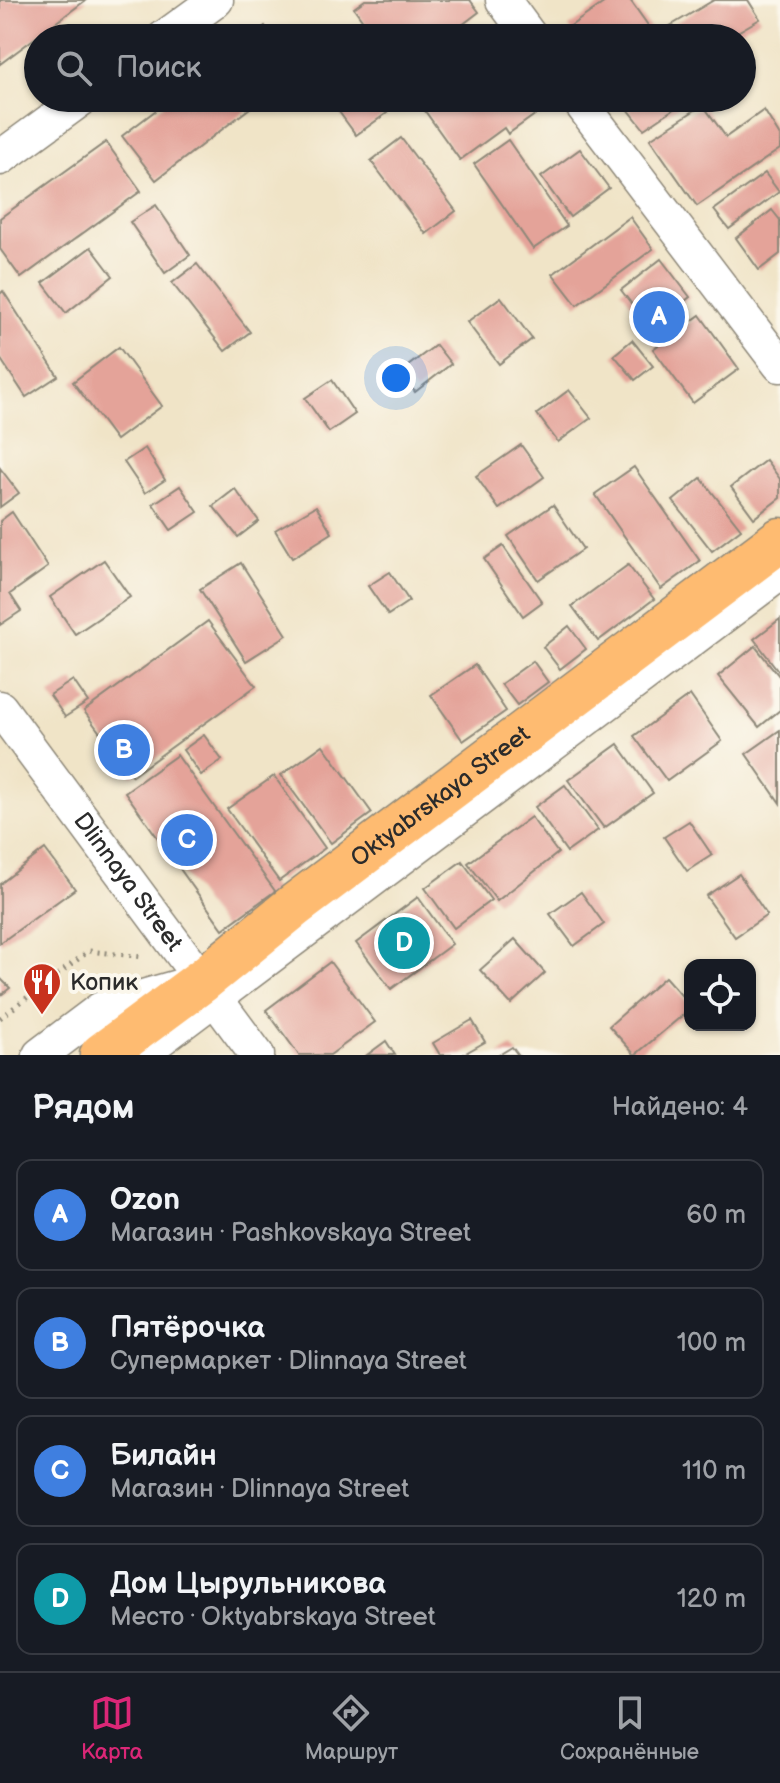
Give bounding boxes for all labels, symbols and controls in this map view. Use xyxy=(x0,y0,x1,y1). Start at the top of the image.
search box xyxy=(24,24,756,112)
icon: search xyxy=(52,46,96,90)
text: Поиск xyxy=(116,50,202,86)
pin: A xyxy=(633,287,685,347)
your location xyxy=(376,358,416,398)
street label: Oktyabrskaya Street xyxy=(345,719,536,873)
pin: B xyxy=(98,720,150,780)
street label: Dlinnaya Street xyxy=(67,807,189,957)
pin: C xyxy=(161,810,213,870)
pin: D xyxy=(378,913,430,973)
map controls xyxy=(684,959,756,1031)
button: locate xyxy=(684,959,756,1031)
restaurant icon: Копик xyxy=(21,961,63,1016)
place label: Копик xyxy=(70,968,138,997)
text: Рядом xyxy=(32,1087,134,1128)
text: Найдено: 4 xyxy=(612,1092,748,1123)
text: Ozon xyxy=(110,1182,180,1218)
text: A xyxy=(52,1200,68,1231)
text: 60 m xyxy=(686,1200,746,1231)
text: Магазин · Pashkovskaya Street xyxy=(110,1218,471,1249)
text: Пятёрочка xyxy=(110,1310,265,1346)
text: B xyxy=(51,1328,69,1359)
text: 100 m xyxy=(677,1328,746,1359)
text: Супермаркет · Dlinnaya Street xyxy=(110,1346,467,1377)
text: Билайн xyxy=(110,1438,217,1474)
text: C xyxy=(51,1456,69,1487)
text: 110 m xyxy=(682,1456,746,1487)
text: Магазин · Dlinnaya Street xyxy=(110,1474,409,1505)
text: Дом Цырульникова xyxy=(110,1566,386,1602)
text: D xyxy=(51,1584,69,1615)
text: 120 m xyxy=(677,1584,746,1615)
text: Место · Oktyabrskaya Street xyxy=(110,1602,436,1633)
tab: Карта xyxy=(81,1691,143,1766)
tab: Маршрут xyxy=(305,1691,398,1766)
tab: Сохранённые xyxy=(560,1691,699,1766)

